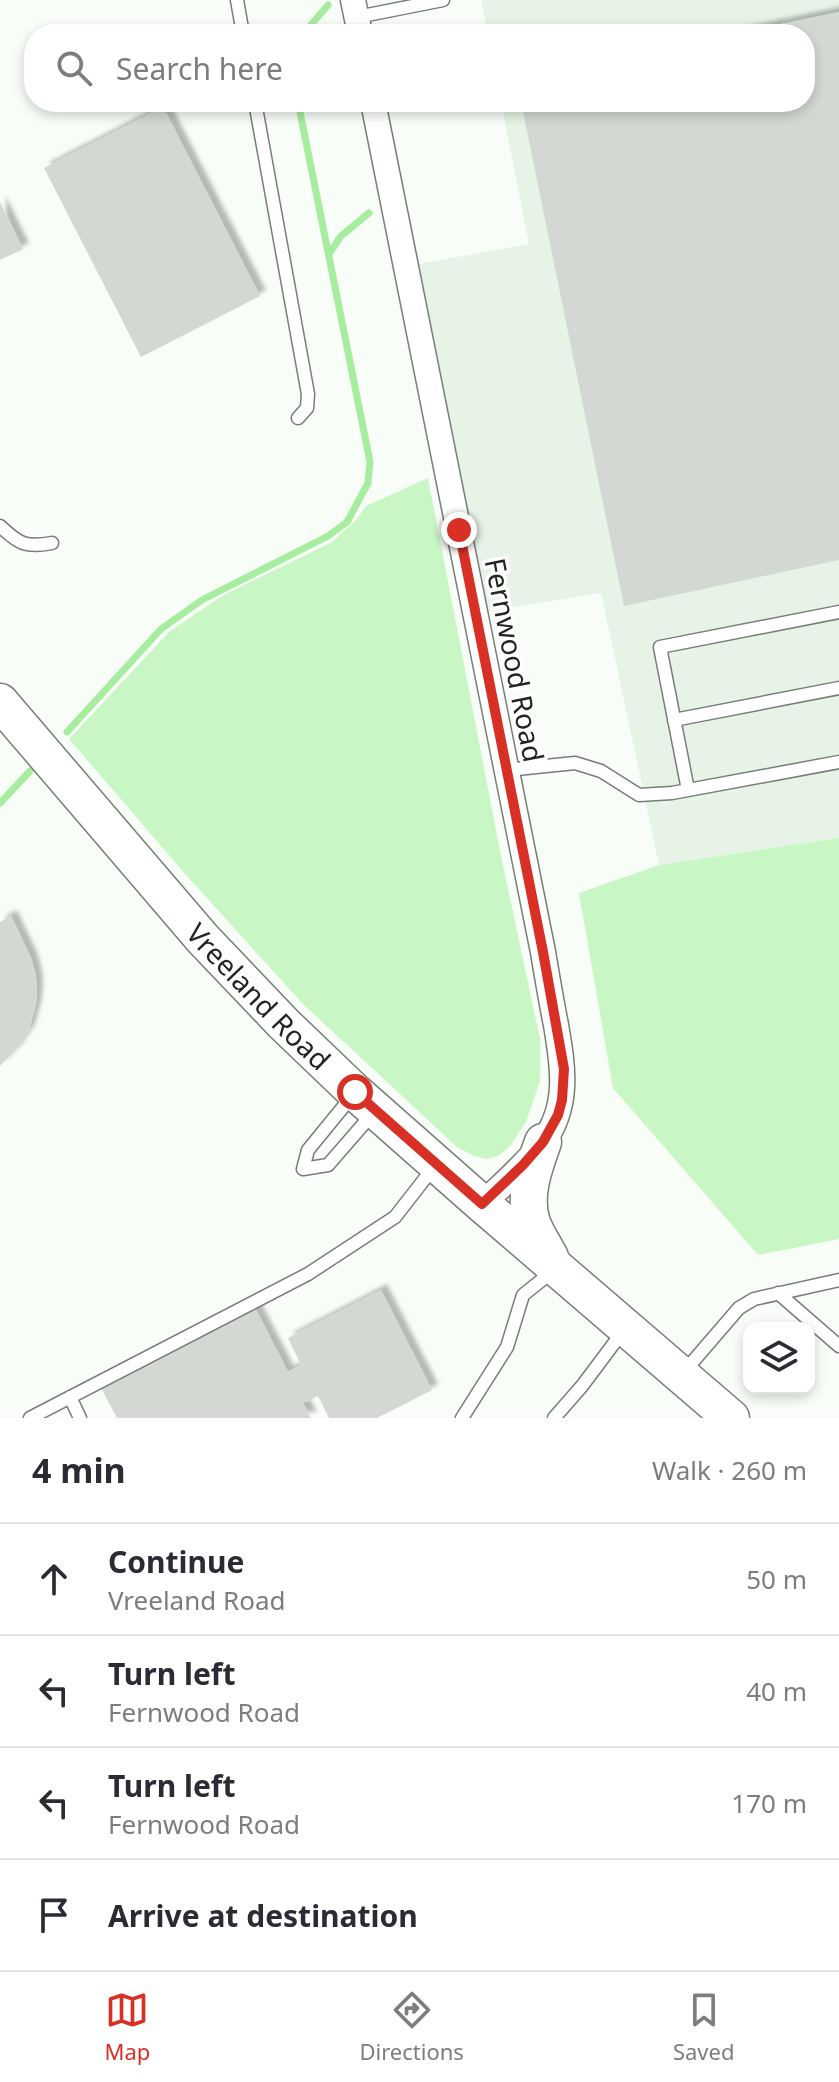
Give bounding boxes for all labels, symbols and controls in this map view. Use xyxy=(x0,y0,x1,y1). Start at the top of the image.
search box xyxy=(24,24,815,112)
icon: search xyxy=(52,46,96,90)
text: Search here xyxy=(116,48,283,89)
route end xyxy=(441,512,477,548)
street label: Fernwood Road xyxy=(477,555,553,765)
street label: Vreeland Road xyxy=(178,915,339,1078)
route start xyxy=(337,1074,373,1110)
map controls xyxy=(743,1322,815,1394)
button: layers xyxy=(743,1322,815,1394)
text: 4 min xyxy=(32,1447,126,1493)
text: Walk · 260 m xyxy=(652,1452,807,1488)
text: Continue xyxy=(108,1541,244,1582)
icon: ahead xyxy=(32,1557,76,1601)
text: 50 m xyxy=(746,1561,807,1597)
text: Vreeland Road xyxy=(108,1582,285,1618)
text: Turn left xyxy=(108,1653,236,1694)
icon: left xyxy=(32,1669,76,1713)
text: 40 m xyxy=(746,1673,807,1709)
text: Fernwood Road xyxy=(108,1694,300,1730)
text: Turn left xyxy=(108,1765,236,1806)
icon: left xyxy=(32,1781,76,1825)
text: 170 m xyxy=(731,1785,807,1821)
text: Fernwood Road xyxy=(108,1806,300,1842)
icon: arrive xyxy=(32,1893,76,1937)
text: Arrive at destination xyxy=(108,1895,418,1936)
tab: Map xyxy=(105,1988,150,2066)
tab: Directions xyxy=(359,1988,464,2066)
tab: Saved xyxy=(673,1988,734,2066)

